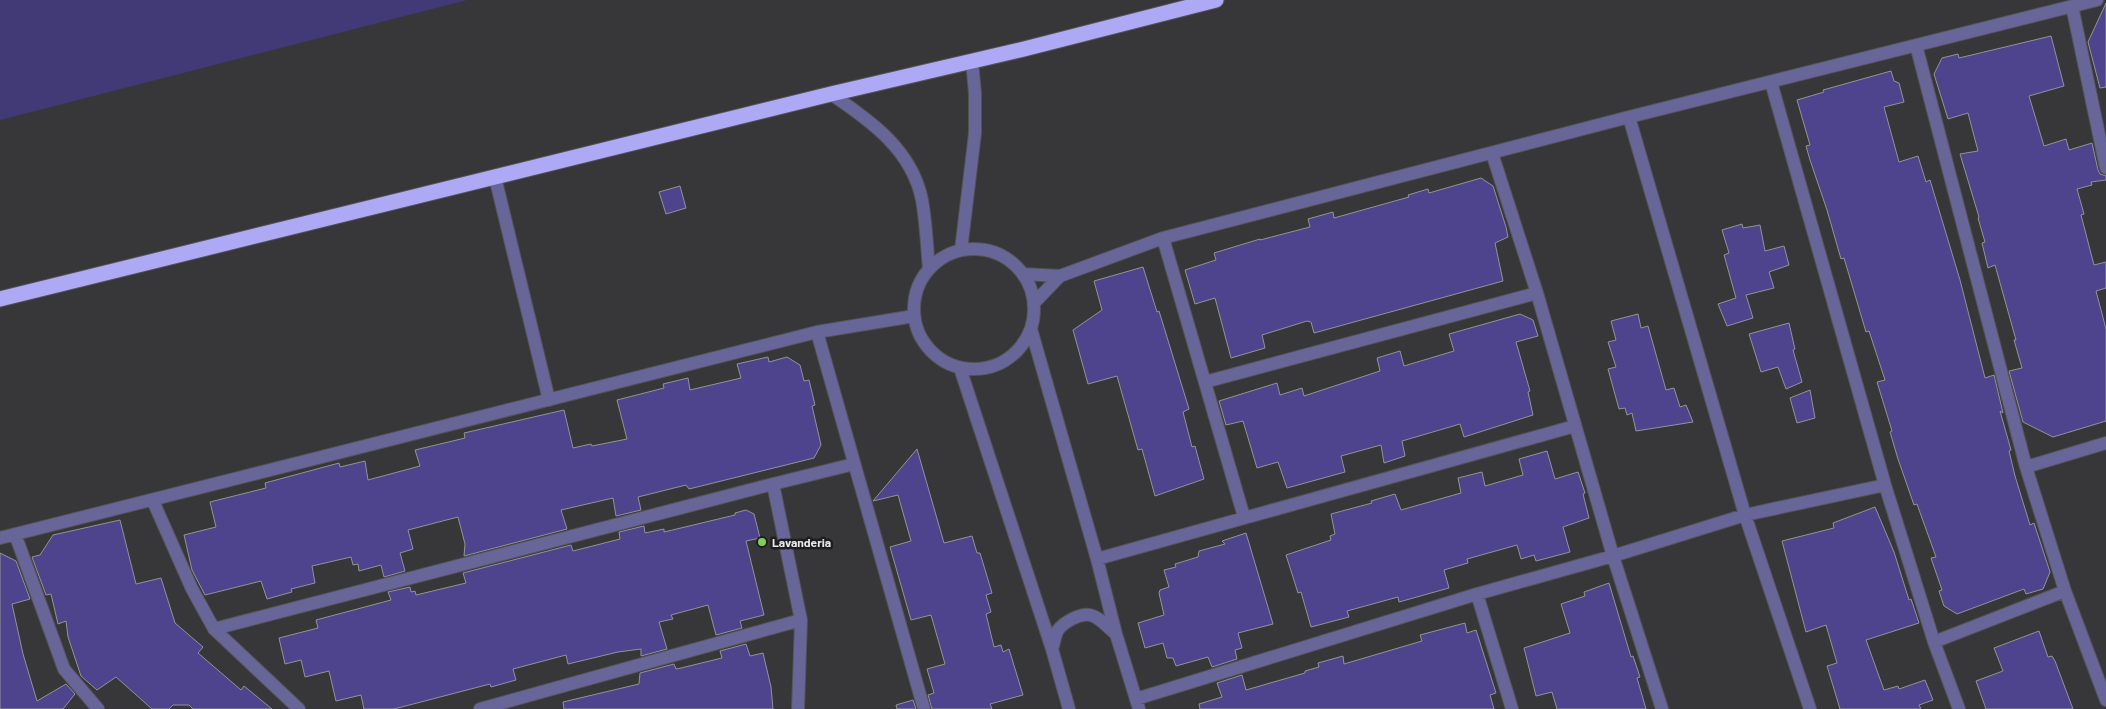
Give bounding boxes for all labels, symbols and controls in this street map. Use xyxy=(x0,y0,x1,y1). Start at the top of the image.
place label: Lavanderia xyxy=(772,535,831,549)
marker: Lavanderia xyxy=(756,536,768,548)

